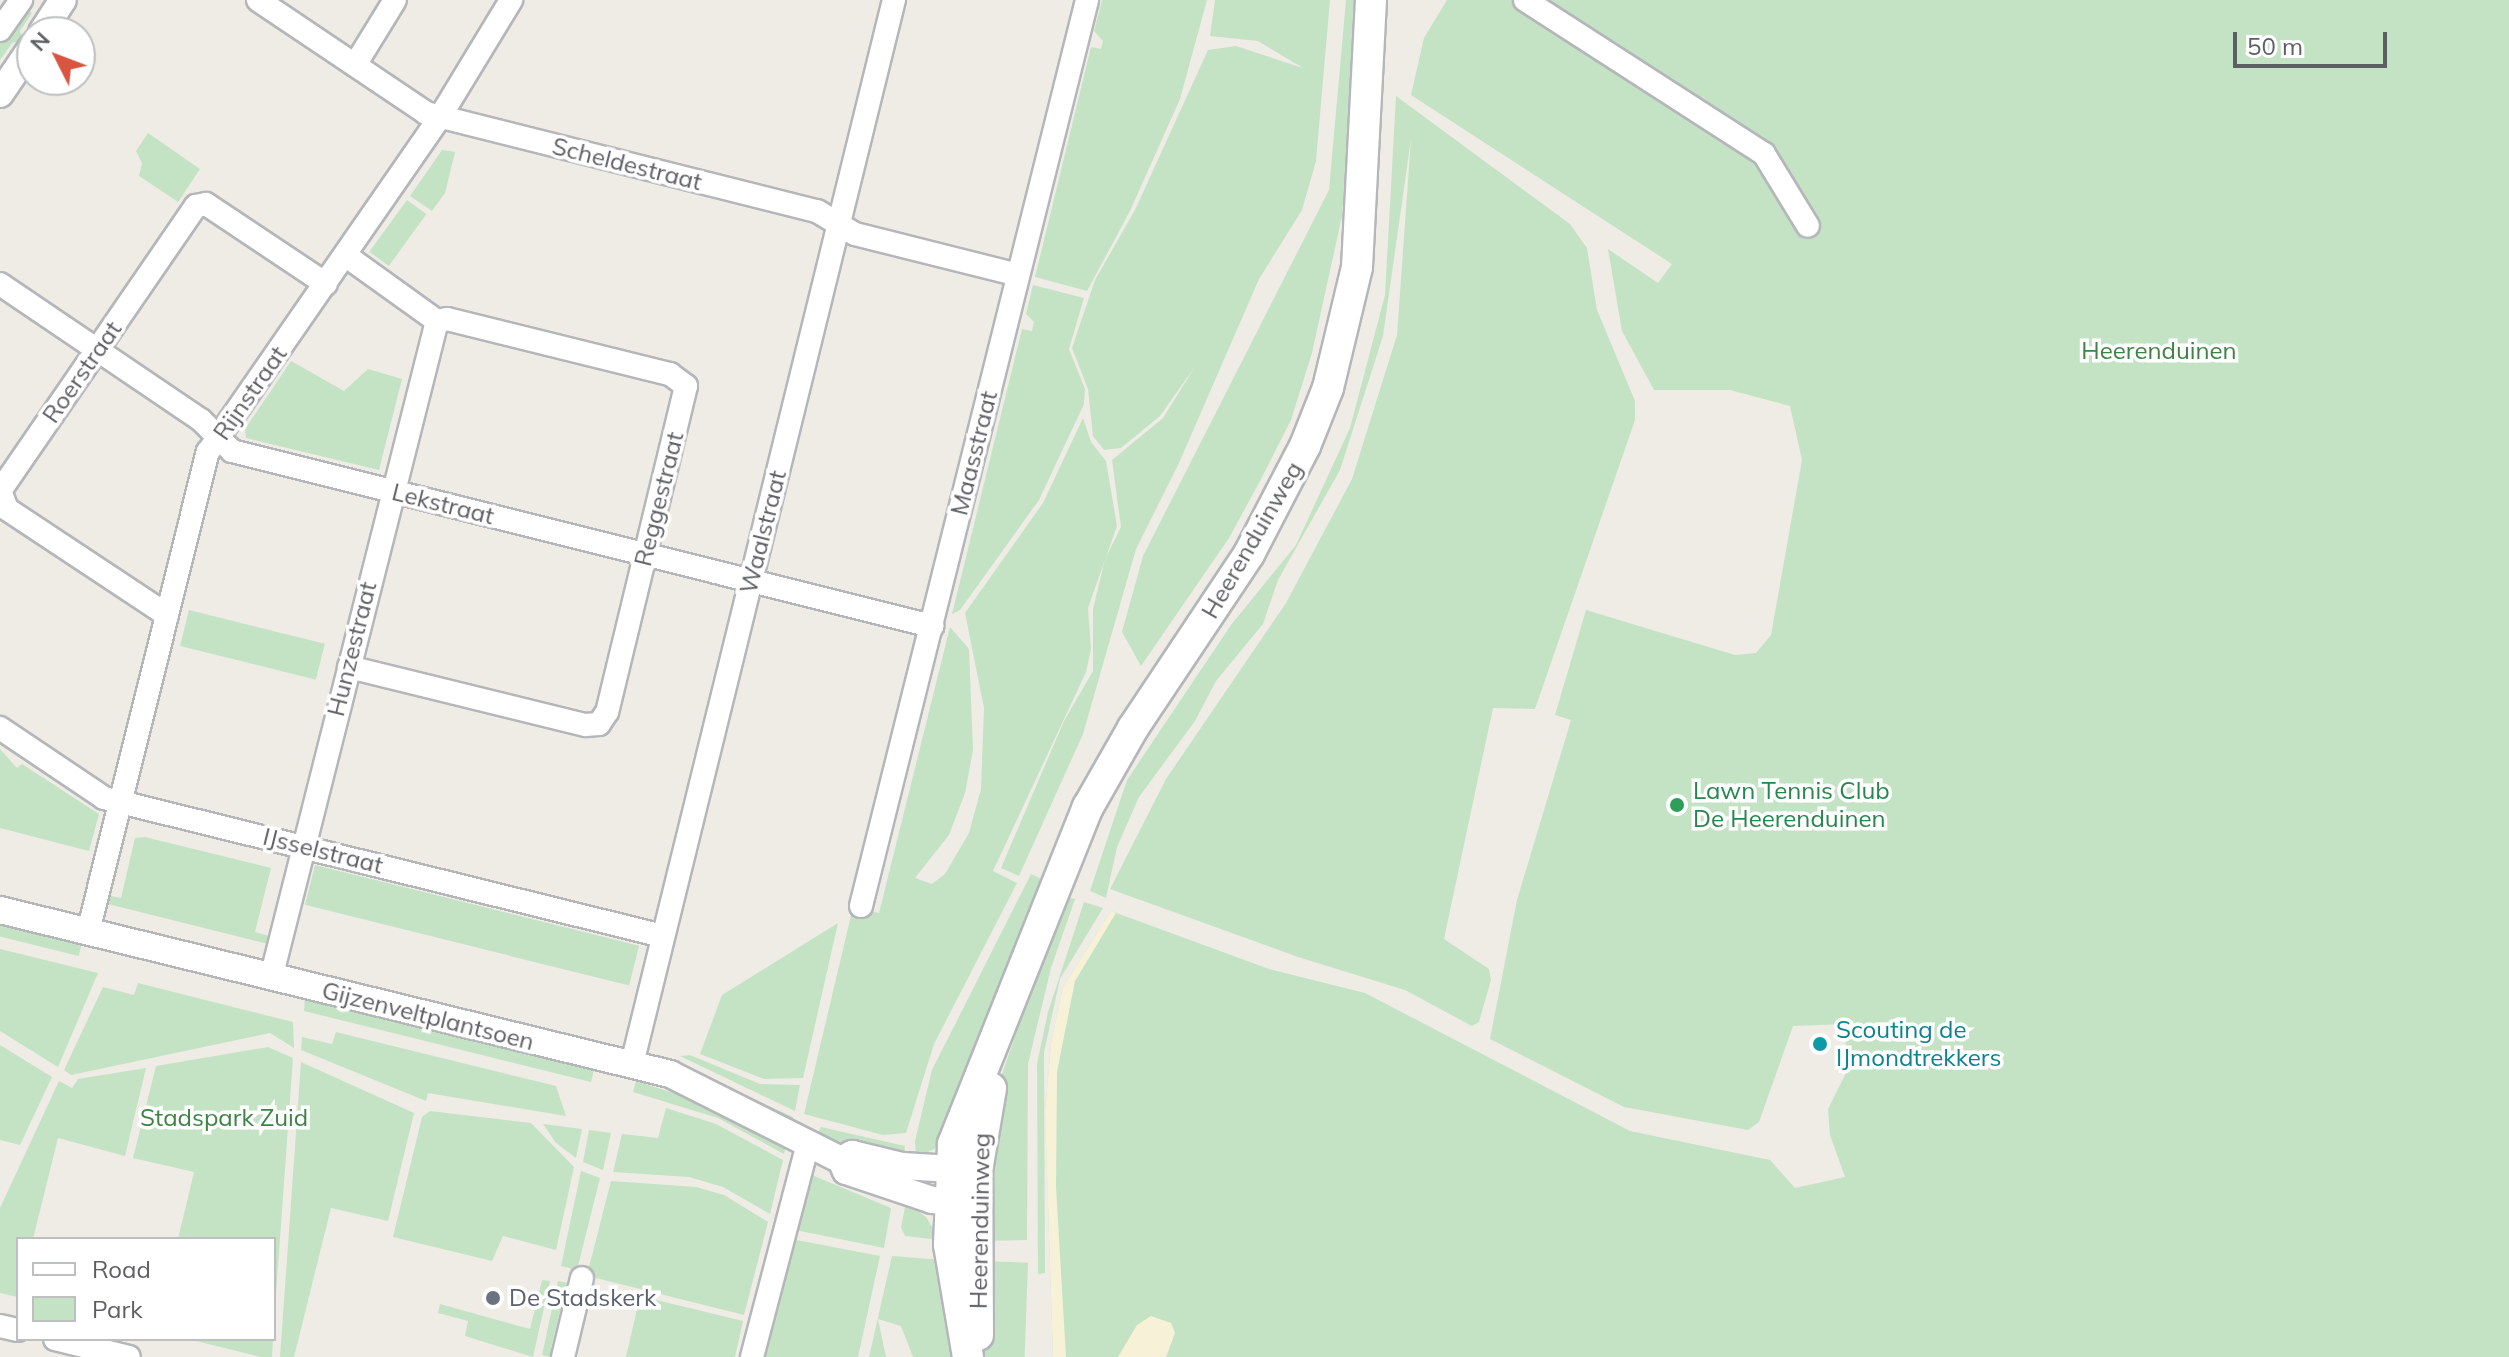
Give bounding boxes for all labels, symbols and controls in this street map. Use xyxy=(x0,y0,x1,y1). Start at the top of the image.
north arrow xyxy=(16,16,96,96)
scale bar xyxy=(2237,16,2391,66)
text: N xyxy=(24,26,56,57)
text: 50 m xyxy=(2247,31,2303,61)
street label: Scheldestraat xyxy=(549,132,705,196)
street label: Roerstraat xyxy=(36,316,128,428)
park label: Heerenduinen xyxy=(2081,337,2237,365)
street label: Rijnstraat xyxy=(207,340,293,446)
street label: Maasstraat xyxy=(945,388,1003,518)
street label: Reggestraat xyxy=(628,429,690,569)
street label: Heerenduinweg xyxy=(1195,456,1309,624)
street label: Waalstraat xyxy=(734,467,792,597)
street label: Lekstraat xyxy=(389,477,497,531)
street label: Hunzestraat xyxy=(321,579,383,719)
place label: Lawn Tennis Club De Heerenduinen xyxy=(1693,777,1890,833)
marker: Lawn Tennis Club De Heerenduinen xyxy=(1668,796,1686,814)
street label: IJsselstraat xyxy=(260,822,386,880)
street label: Gijzenveltplantsoen xyxy=(319,976,537,1056)
place label: Scouting de IJmondtrekkers xyxy=(1836,1016,2001,1072)
marker: Scouting de IJmondtrekkers xyxy=(1811,1035,1829,1053)
park label: Stadspark Zuid xyxy=(140,1104,308,1132)
street label: Heerenduinweg xyxy=(964,1133,996,1309)
legend xyxy=(16,1237,276,1341)
text: Road xyxy=(92,1254,151,1284)
place label: De Stadskerk xyxy=(509,1284,656,1312)
marker: De Stadskerk xyxy=(484,1289,502,1307)
text: Park xyxy=(92,1294,143,1324)

